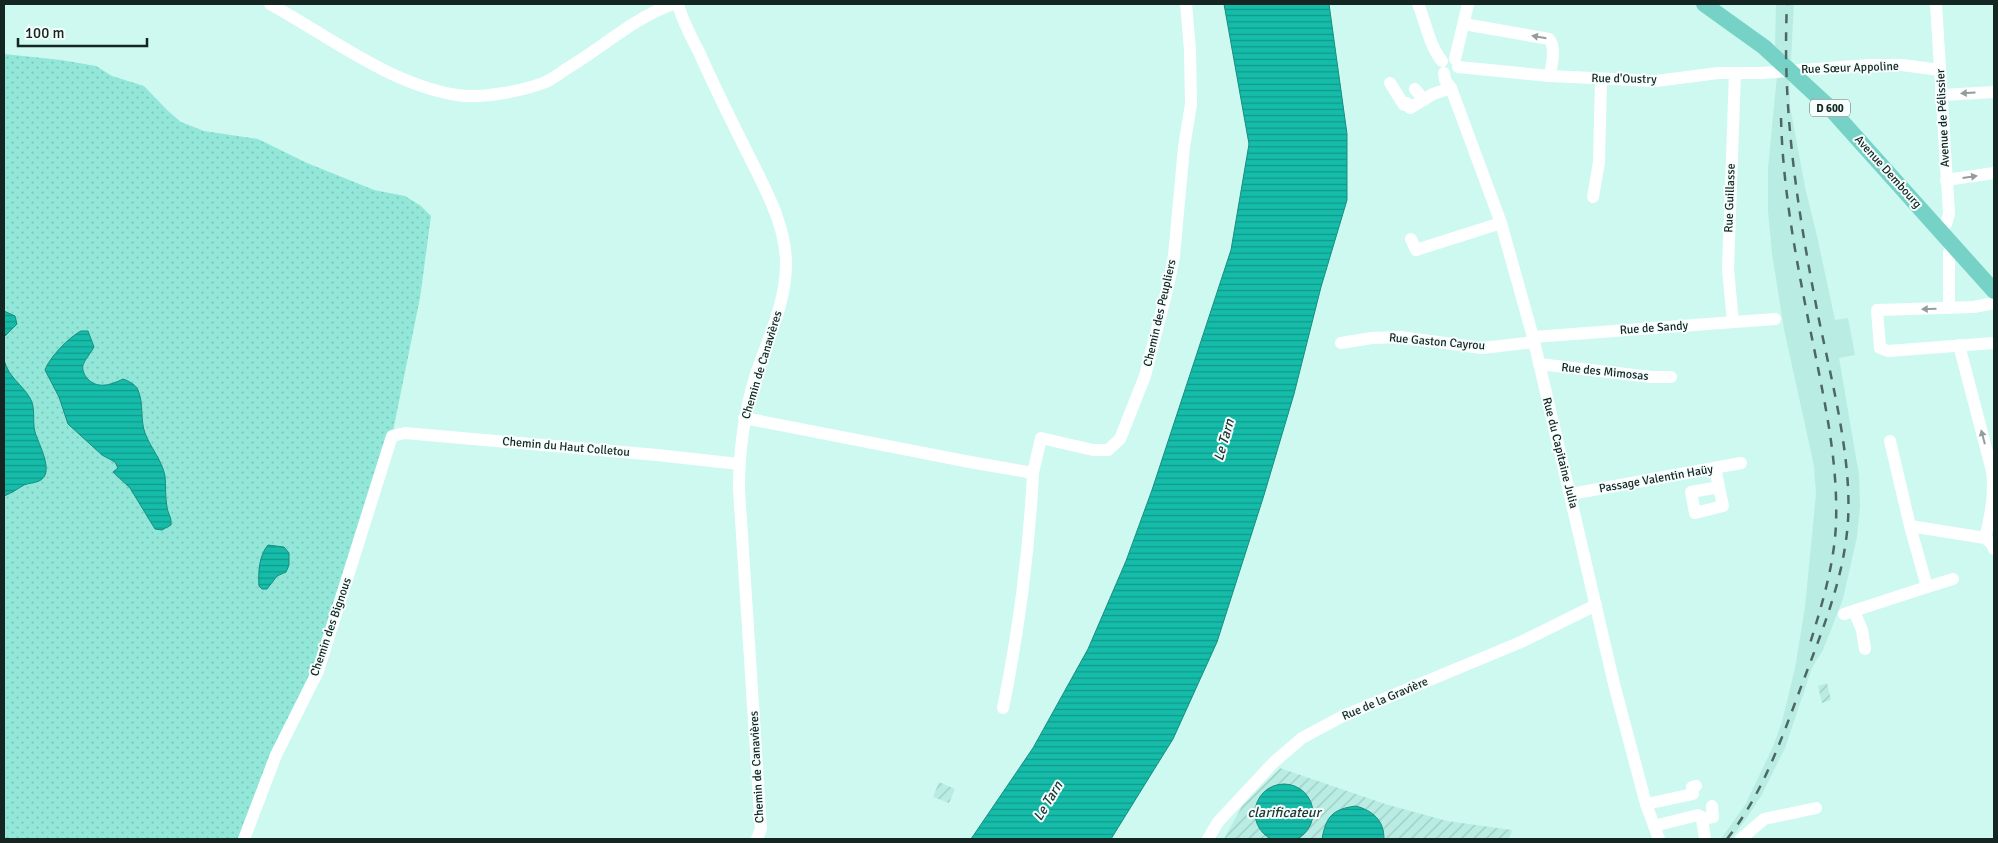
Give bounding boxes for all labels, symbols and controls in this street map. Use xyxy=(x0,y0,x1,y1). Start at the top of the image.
scale bar xyxy=(18,15,146,47)
text: 100 m xyxy=(25,24,65,42)
one-way arrow xyxy=(1531,33,1547,41)
street label: Rue Sœur Appoline xyxy=(1801,59,1899,77)
street label: Avenue de Pélissier xyxy=(1933,68,1953,168)
street label: Rue d'Oustry xyxy=(1591,71,1657,87)
one-way arrow xyxy=(1960,90,1976,98)
road number: D 600 xyxy=(1810,100,1850,116)
street label: Avenue Dembourg xyxy=(1851,132,1925,212)
street label: Rue Guillasse xyxy=(1721,163,1739,233)
one-way arrow xyxy=(1962,172,1978,180)
street label: Chemin des Peupliers xyxy=(1140,258,1180,368)
one-way arrow xyxy=(1920,305,1936,313)
street label: Chemin de Canavières xyxy=(738,309,786,421)
street label: Rue de Sandy xyxy=(1619,318,1689,338)
street label: Rue Gaston Cayrou xyxy=(1388,330,1486,354)
street label: Rue des Mimosas xyxy=(1561,360,1649,384)
street label: Rue du Capitaine Julia xyxy=(1539,396,1581,510)
water label: Le Tarn xyxy=(1210,417,1238,463)
one-way arrow xyxy=(1978,429,1986,444)
street label: Chemin du Haut Colletou xyxy=(502,434,630,460)
street label: Passage Valentin Haüy xyxy=(1598,462,1715,496)
street label: Chemin des Bignous xyxy=(307,576,355,678)
street label: Rue de la Gravière xyxy=(1340,674,1430,724)
street label: Chemin de Canavières xyxy=(747,710,767,824)
water label: Le Tarn xyxy=(1030,778,1066,824)
water label: clarificateur xyxy=(1247,804,1322,821)

